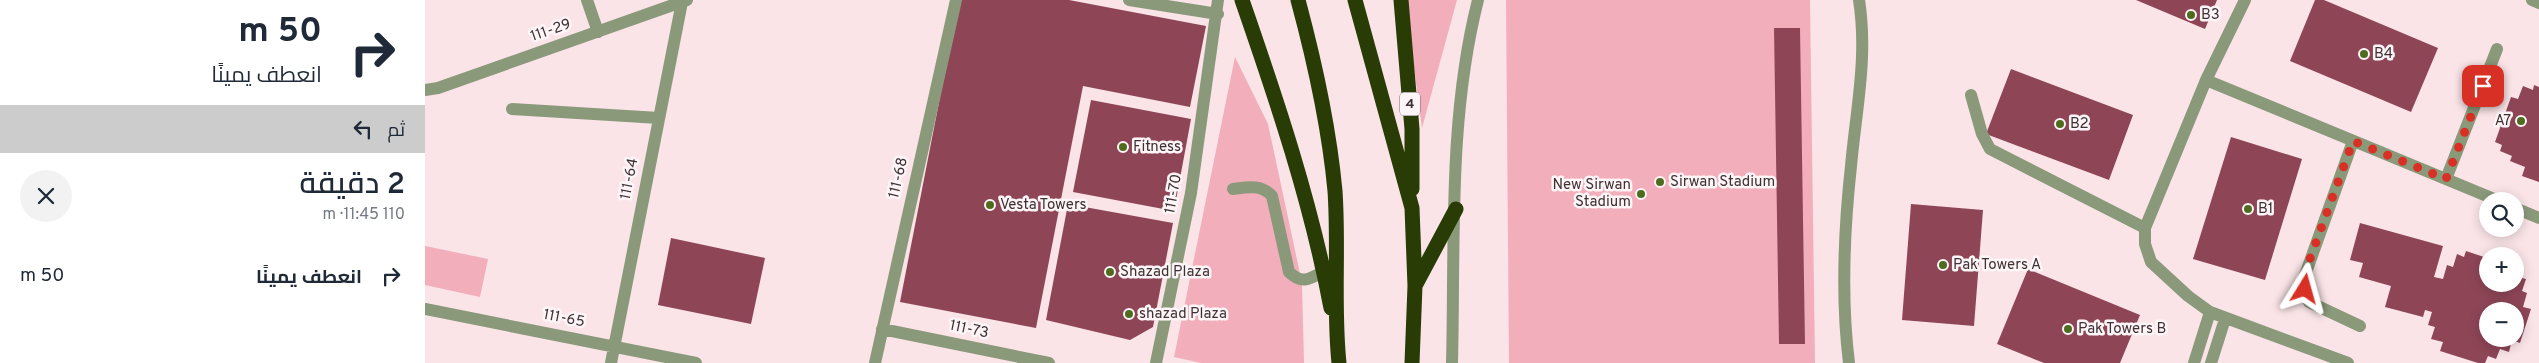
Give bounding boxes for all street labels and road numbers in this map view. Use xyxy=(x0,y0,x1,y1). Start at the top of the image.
street label: 111-29 xyxy=(528,15,574,47)
road number: 4 xyxy=(1400,92,1420,116)
street label: 111-68 xyxy=(885,156,913,200)
street label: 111-64 xyxy=(617,157,643,201)
street label: 111-70 xyxy=(1161,173,1187,215)
street label: 111-65 xyxy=(542,306,586,332)
street label: 111-73 xyxy=(948,317,990,343)

